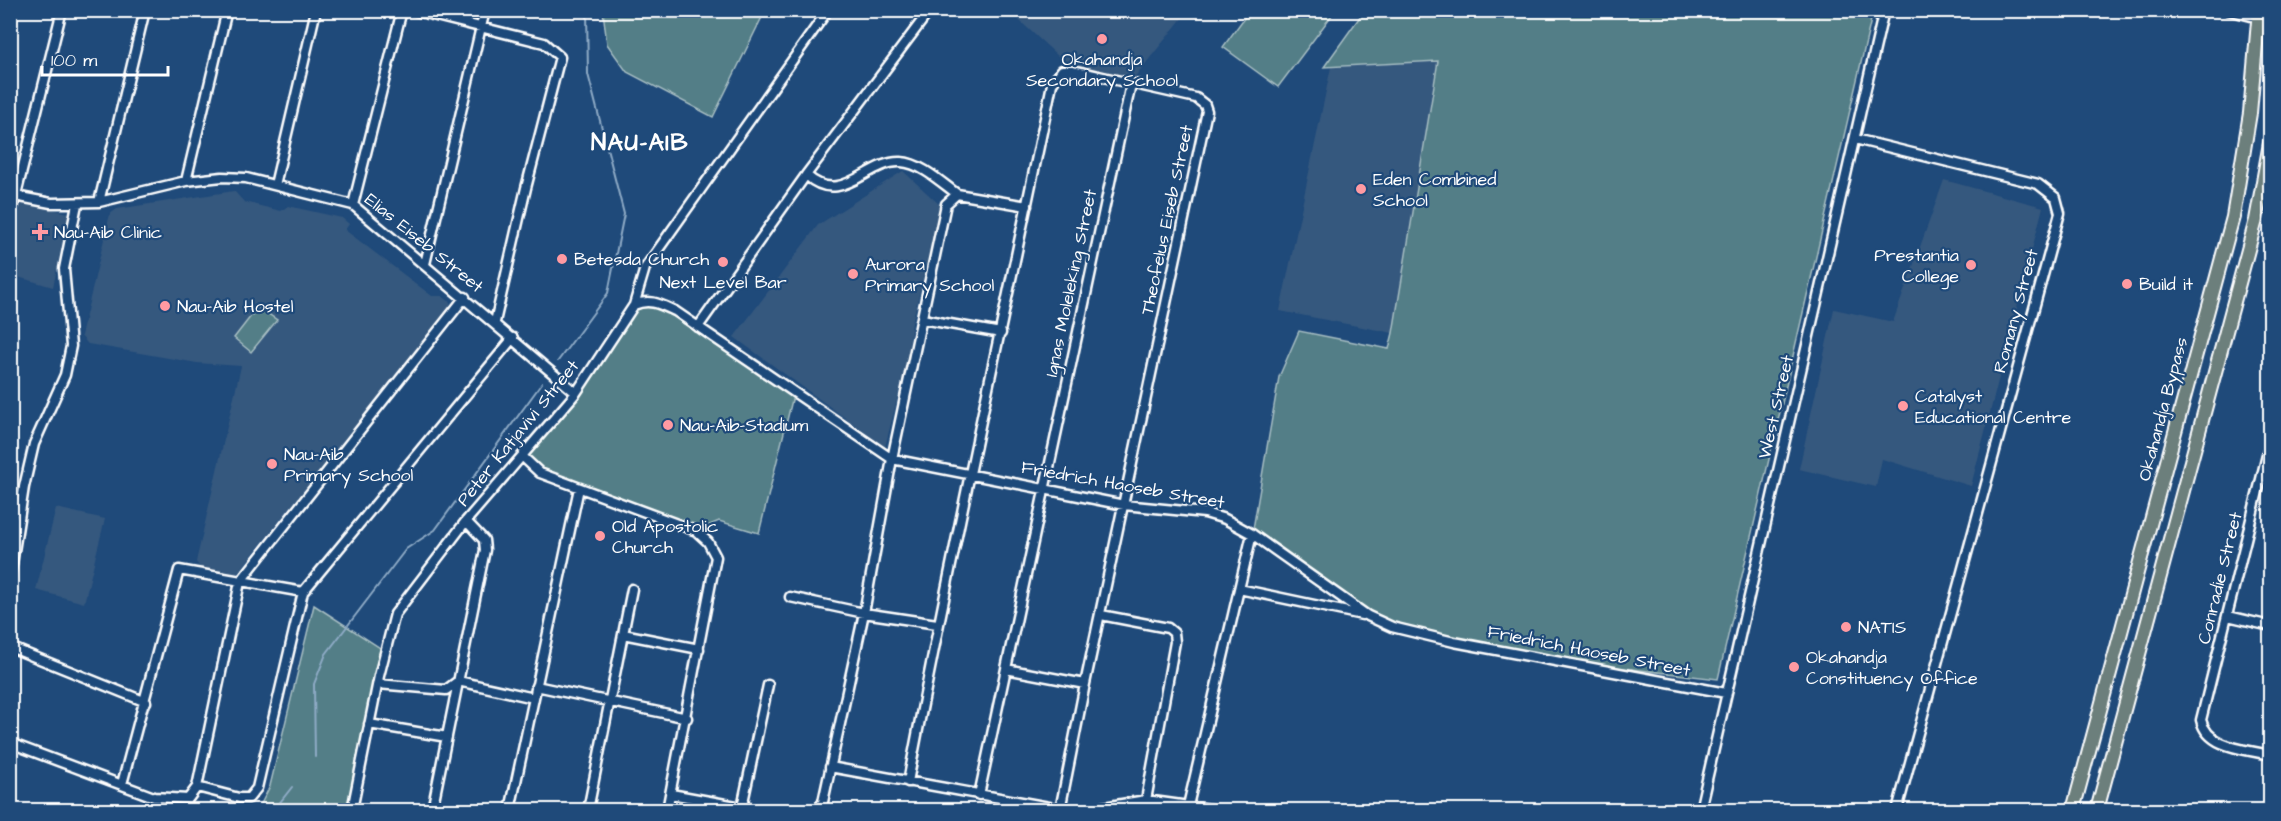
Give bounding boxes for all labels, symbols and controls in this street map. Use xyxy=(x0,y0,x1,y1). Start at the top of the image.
marker: Okahandja Secondary School xyxy=(1095,32,1109,46)
scale bar xyxy=(42,39,168,77)
place label: Okahandja Secondary School xyxy=(1026,47,1178,94)
text: 100 m xyxy=(51,48,97,73)
street label: Theofelus Eiseb Street xyxy=(1135,122,1200,317)
district label: NAU-AIB xyxy=(591,126,689,160)
place label: Eden Combined School xyxy=(1373,167,1497,213)
marker: Eden Combined School xyxy=(1354,182,1368,196)
street label: Ignas Moleleking Street xyxy=(1039,186,1104,379)
street label: Elias Eiseb Street xyxy=(359,187,489,299)
place label: Nau-Aib Clinic xyxy=(54,220,162,245)
marker: Nau-Aib Clinic xyxy=(31,223,49,241)
place label: Prestantia College xyxy=(1874,243,1959,290)
street label: Romany Street xyxy=(1987,245,2046,376)
place label: Betesda Church xyxy=(574,247,709,272)
marker: Betesda Church xyxy=(555,252,569,266)
place label: Aurora Primary School xyxy=(865,252,994,299)
marker: Next Level Bar xyxy=(716,255,730,269)
marker: Prestantia College xyxy=(1964,258,1978,272)
marker: Aurora Primary School xyxy=(846,267,860,281)
place label: Next Level Bar xyxy=(659,270,787,295)
place label: Build it xyxy=(2139,272,2194,297)
marker: Build it xyxy=(2120,277,2134,291)
place label: Nau-Aib Hostel xyxy=(177,294,294,319)
marker: Nau-Aib Hostel xyxy=(158,299,172,313)
street label: Okahandja Bypass xyxy=(2132,334,2195,484)
street label: West Street xyxy=(1752,352,1800,461)
street label: Peter Katjavivi Street xyxy=(451,354,585,512)
place label: Catalyst Educational Centre xyxy=(1915,384,2072,430)
marker: Catalyst Educational Centre xyxy=(1896,399,1910,413)
place label: Nau-Aib-Stadium xyxy=(680,413,808,438)
marker: Nau-Aib-Stadium xyxy=(661,418,675,432)
place label: Nau-Aib Primary School xyxy=(284,442,413,489)
street label: Friedrich Haoseb Street xyxy=(1019,455,1227,515)
marker: Nau-Aib Primary School xyxy=(265,457,279,471)
street label: Conradie Street xyxy=(2191,509,2249,647)
place label: Old Apostolic Church xyxy=(612,514,718,560)
marker: Old Apostolic Church xyxy=(593,529,607,543)
place label: NATIS xyxy=(1858,615,1906,640)
street label: Friedrich Haoseb Street xyxy=(1485,619,1693,683)
marker: NATIS xyxy=(1839,620,1853,634)
place label: Okahandja Constituency Office xyxy=(1806,645,1978,692)
marker: Okahandja Constituency Office xyxy=(1787,660,1801,674)

